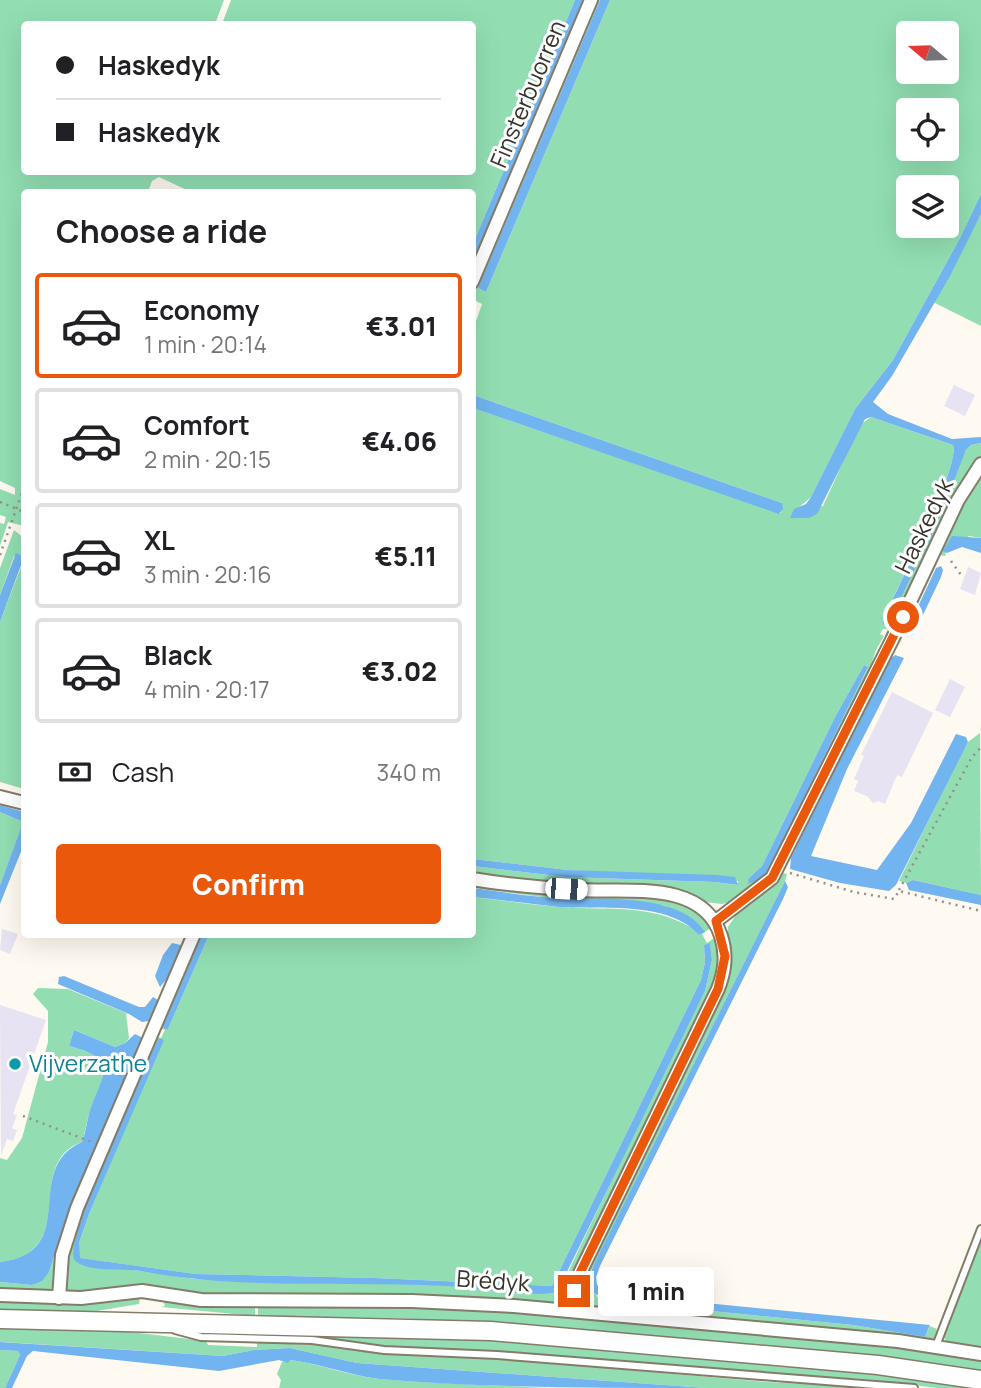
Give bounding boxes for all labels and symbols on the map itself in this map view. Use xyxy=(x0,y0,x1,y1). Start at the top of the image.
street label: Finsterbuorren xyxy=(482,15,573,172)
north arrow xyxy=(896,21,959,84)
street label: Haskedyk xyxy=(886,472,960,579)
route start xyxy=(887,601,919,633)
car xyxy=(545,877,588,901)
place label: Vijverzathe xyxy=(29,1047,147,1079)
marker: Vijverzathe xyxy=(7,1056,23,1072)
street label: Brédyk xyxy=(456,1261,531,1299)
callout: 1 min xyxy=(598,1266,714,1316)
route end xyxy=(558,1275,590,1307)

